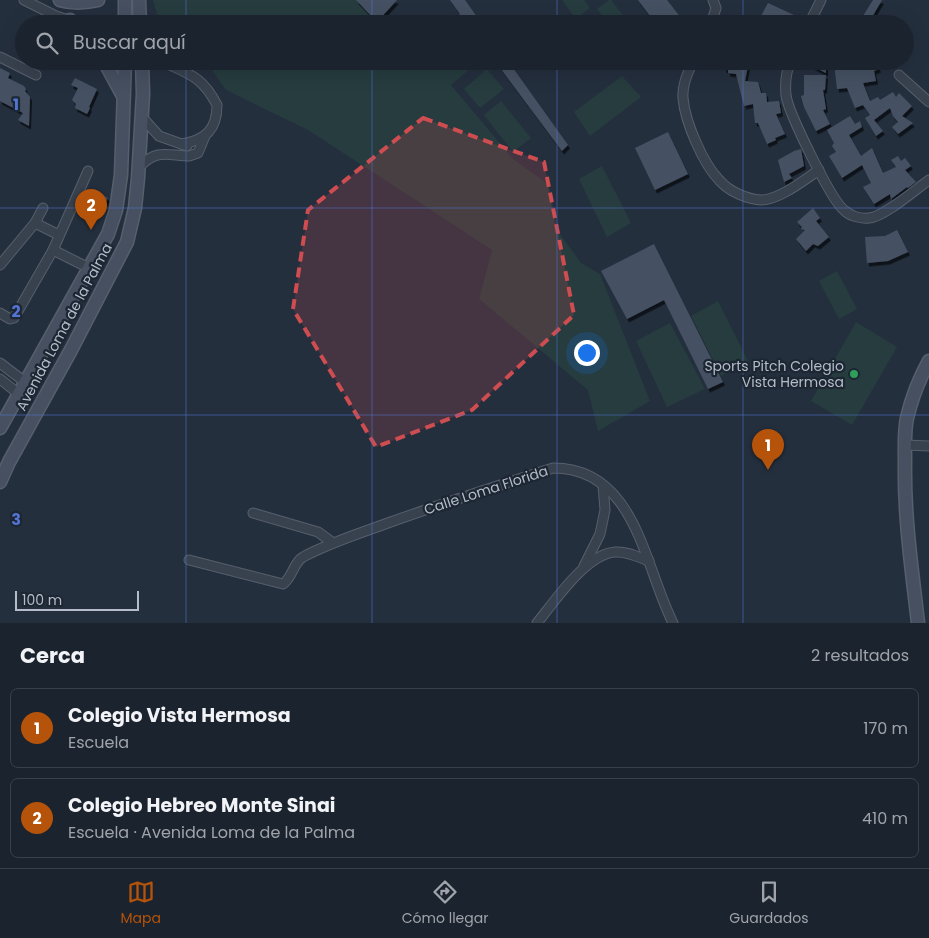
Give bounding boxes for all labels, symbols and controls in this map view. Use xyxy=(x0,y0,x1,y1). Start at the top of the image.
search box xyxy=(15,15,914,70)
icon: search xyxy=(33,29,61,57)
text: Buscar aquí xyxy=(73,29,186,56)
text: 1 xyxy=(13,93,19,116)
pin: 2 xyxy=(75,189,107,230)
street label: Avenida Loma de la Palma xyxy=(11,240,117,414)
text: 2 xyxy=(11,300,21,323)
your location xyxy=(574,340,600,366)
place label: Sports Pitch Colegio Vista Hermosa xyxy=(704,356,844,392)
marker: Sports Pitch Colegio Vista Hermosa xyxy=(848,368,860,380)
pin: 1 xyxy=(752,429,784,470)
street label: Calle Loma Florida xyxy=(421,461,551,519)
text: 3 xyxy=(11,508,21,531)
scale bar xyxy=(15,588,139,611)
text: 100 m xyxy=(22,590,62,610)
text: Cerca xyxy=(20,641,85,670)
text: 2 resultados xyxy=(811,644,909,667)
text: Colegio Vista Hermosa xyxy=(68,702,291,729)
text: 1 xyxy=(34,717,40,740)
text: 170 m xyxy=(863,717,908,740)
text: Escuela xyxy=(68,731,129,754)
text: Colegio Hebreo Monte Sinai xyxy=(68,792,335,819)
text: 2 xyxy=(32,807,42,830)
text: 410 m xyxy=(862,807,908,830)
text: Escuela · Avenida Loma de la Palma xyxy=(68,821,355,844)
tab: Mapa xyxy=(120,878,161,929)
tab: Cómo llegar xyxy=(402,878,488,929)
tab: Guardados xyxy=(729,878,809,929)

